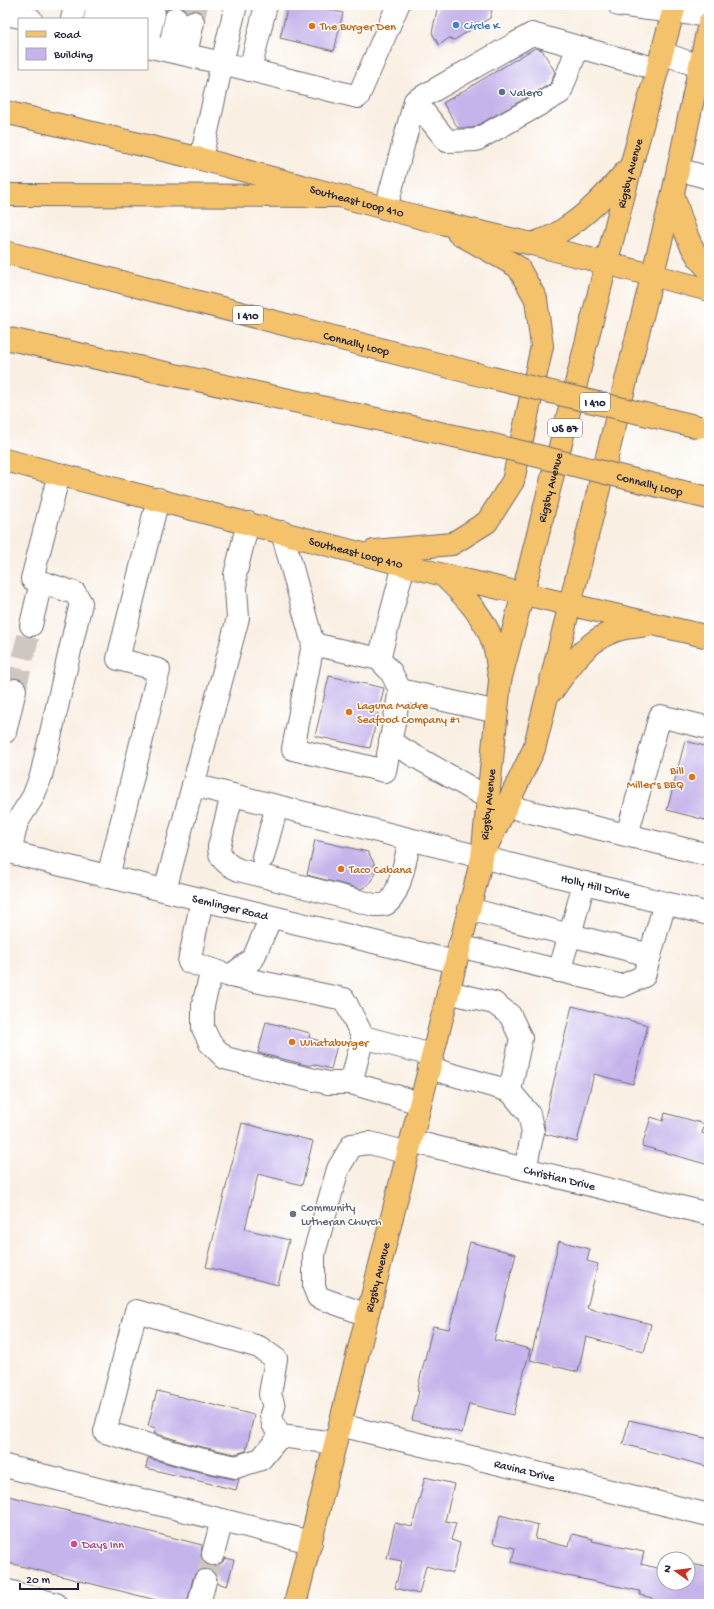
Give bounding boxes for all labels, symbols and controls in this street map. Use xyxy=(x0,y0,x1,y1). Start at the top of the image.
legend xyxy=(18,18,148,70)
marker: Circle K xyxy=(451,20,461,30)
place label: Circle K xyxy=(464,20,501,34)
marker: The Burger Den xyxy=(307,21,317,31)
place label: The Burger Den xyxy=(319,21,396,35)
text: Road xyxy=(54,29,81,43)
text: Building xyxy=(53,49,93,63)
marker: Valero xyxy=(497,87,507,97)
place label: Valero xyxy=(509,87,543,101)
street label: Rigsby Avenue xyxy=(616,137,647,210)
street label: Southeast Loop 410 xyxy=(308,183,405,222)
road number: I 410 xyxy=(233,306,263,324)
street label: Connally Loop xyxy=(321,330,391,360)
road number: I 410 xyxy=(580,393,610,411)
road number: US 87 xyxy=(548,419,582,437)
street label: Rigsby Avenue xyxy=(536,451,567,524)
street label: Connally Loop xyxy=(615,471,684,501)
street label: Southeast Loop 410 xyxy=(307,535,404,573)
place label: Laguna Madre Seafood Company #1 xyxy=(357,700,460,728)
marker: Laguna Madre Seafood Company #1 xyxy=(344,707,354,717)
place label: Bill Miller's BBQ xyxy=(627,765,684,793)
street label: Rigsby Avenue xyxy=(479,768,500,841)
marker: Bill Miller's BBQ xyxy=(687,772,697,782)
marker: Taco Cabana xyxy=(336,864,346,874)
place label: Taco Cabana xyxy=(348,864,412,878)
street label: Holly Hill Drive xyxy=(559,872,632,903)
street label: Semlinger Road xyxy=(190,892,270,925)
marker: Whataburger xyxy=(287,1037,297,1047)
place label: Whataburger xyxy=(300,1037,370,1051)
street label: Christian Drive xyxy=(522,1164,597,1195)
place label: Community Lutheran Church xyxy=(301,1202,382,1230)
marker: Community Lutheran Church xyxy=(288,1209,298,1219)
street label: Rigsby Avenue xyxy=(363,1241,395,1314)
street label: Ravina Drive xyxy=(492,1458,557,1486)
marker: Days Inn xyxy=(69,1539,79,1549)
place label: Days Inn xyxy=(81,1539,124,1553)
north arrow xyxy=(656,1551,696,1591)
text: N xyxy=(662,1564,675,1574)
scale bar xyxy=(20,1565,78,1591)
text: 20 m xyxy=(26,1574,51,1588)

